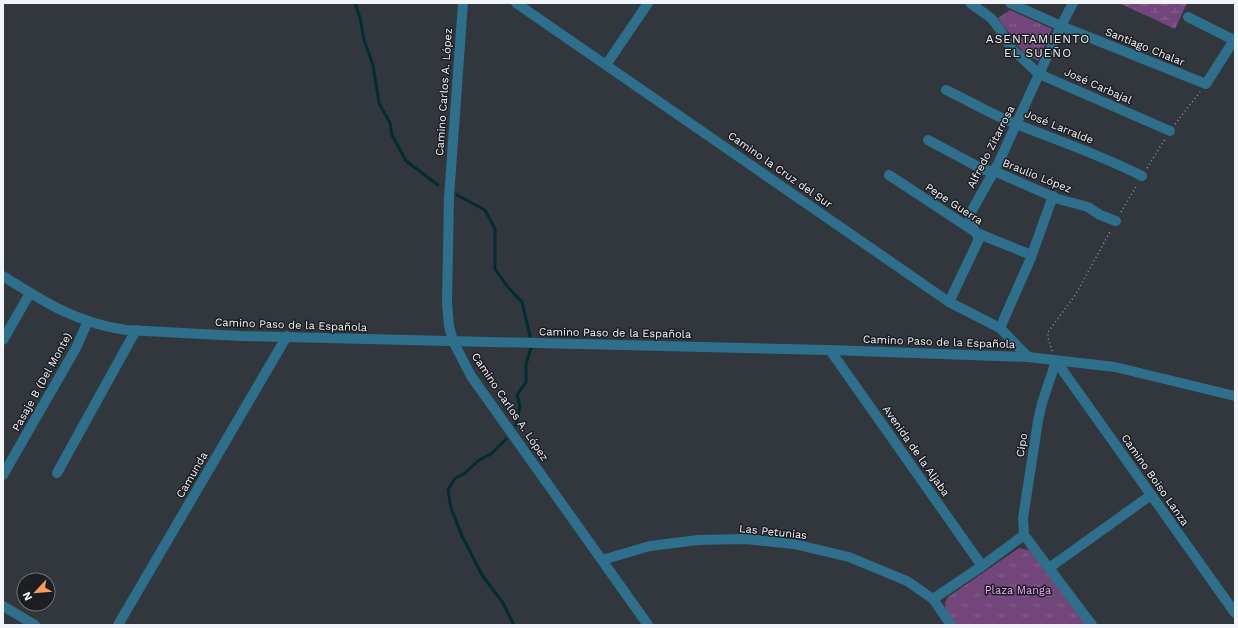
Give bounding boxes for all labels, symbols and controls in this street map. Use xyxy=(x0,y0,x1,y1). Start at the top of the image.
street label: Santiago Chalar xyxy=(1103,25,1187,69)
street label: Camino Carlos A. López xyxy=(433,28,455,156)
district label: ASENTAMIENTO EL SUEÑO xyxy=(986,32,1090,60)
street label: José Carbajal xyxy=(1062,65,1134,107)
street label: Alfredo Zitarrosa xyxy=(965,104,1017,190)
street label: José Larralde xyxy=(1023,107,1095,147)
street label: Camino la Cruz del Sur xyxy=(725,129,835,211)
street label: Braulio López xyxy=(1001,156,1074,196)
street label: Pepe Guerra xyxy=(923,181,985,227)
street label: Camino Paso de la Española xyxy=(215,316,367,334)
street label: Camino Paso de la Española xyxy=(539,325,691,341)
street label: Pasaje B (Del Monte) xyxy=(10,330,75,434)
street label: Camino Paso de la Española xyxy=(863,333,1015,351)
street label: Camino Carlos A. López xyxy=(469,350,551,464)
street label: Avenida de la Aljaba xyxy=(880,403,952,499)
street label: Cipo xyxy=(1014,432,1030,458)
street label: Camino Boiso Lanza xyxy=(1118,432,1192,528)
street label: Camunda xyxy=(174,450,210,500)
street label: Las Petunias xyxy=(738,522,808,542)
north arrow xyxy=(16,572,56,612)
park label: Plaza Manga xyxy=(985,584,1051,597)
text: N xyxy=(20,590,35,603)

